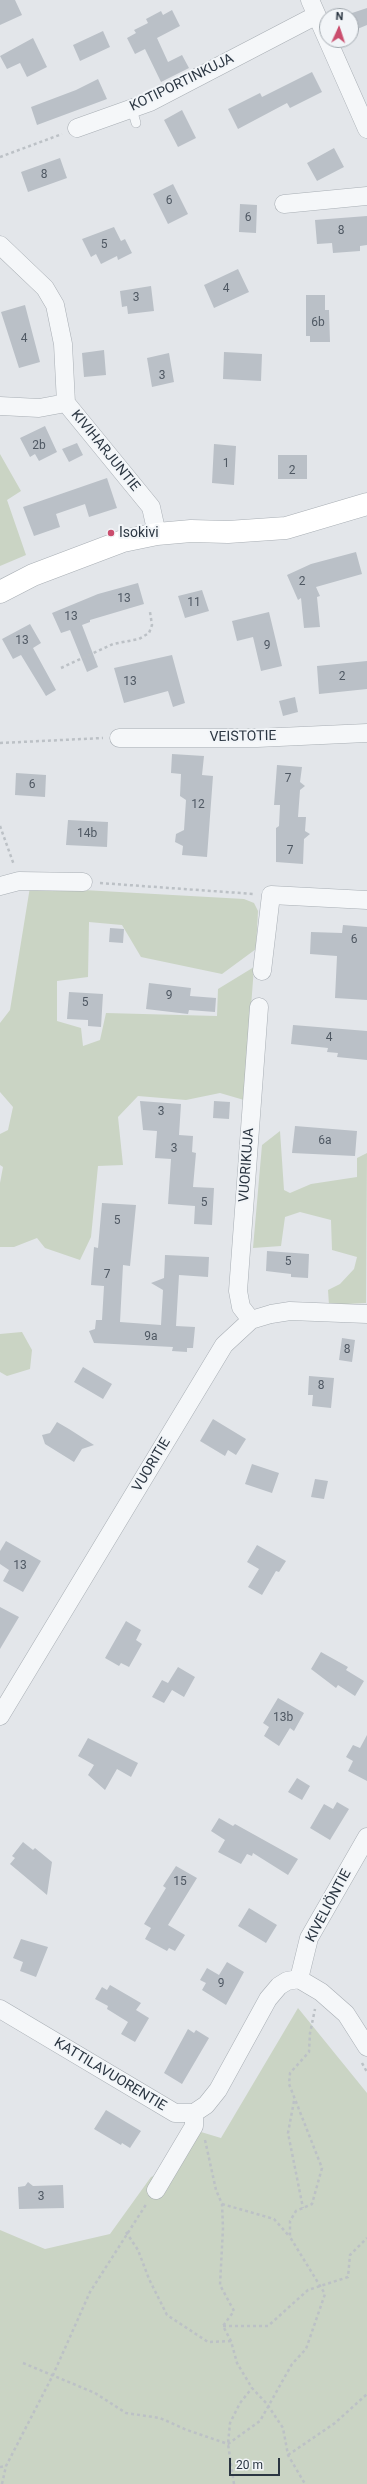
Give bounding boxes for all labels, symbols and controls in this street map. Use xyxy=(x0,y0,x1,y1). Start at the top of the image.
north arrow xyxy=(319,8,359,48)
text: N xyxy=(335,10,344,23)
street label: KOTIPORTINKUJA xyxy=(127,51,237,115)
house number: 8 xyxy=(41,168,47,182)
house number: 6 xyxy=(166,194,172,208)
house number: 6 xyxy=(245,211,251,225)
house number: 8 xyxy=(338,224,344,238)
house number: 5 xyxy=(101,238,107,252)
house number: 4 xyxy=(223,282,229,296)
house number: 3 xyxy=(133,291,139,305)
house number: 6b xyxy=(311,316,325,330)
house number: 4 xyxy=(21,332,27,346)
house number: 3 xyxy=(159,369,165,383)
street label: KIVIHARJUNTIE xyxy=(67,407,143,495)
house number: 2b xyxy=(32,439,46,453)
house number: 1 xyxy=(223,457,229,471)
house number: 2 xyxy=(289,464,295,478)
place label: Isokivi xyxy=(119,525,159,541)
marker: Isokivi xyxy=(106,528,116,538)
house number: 2 xyxy=(299,575,305,589)
house number: 13 xyxy=(117,592,131,606)
house number: 11 xyxy=(187,596,201,610)
house number: 13 xyxy=(64,610,78,624)
house number: 13 xyxy=(15,634,29,648)
house number: 9 xyxy=(264,639,270,653)
house number: 2 xyxy=(339,670,345,684)
house number: 13 xyxy=(123,675,137,689)
street label: VEISTOTIE xyxy=(209,728,277,746)
house number: 7 xyxy=(285,772,291,786)
house number: 6 xyxy=(29,778,35,792)
house number: 12 xyxy=(191,798,205,812)
house number: 14b xyxy=(77,827,97,841)
house number: 7 xyxy=(287,844,293,858)
house number: 6 xyxy=(351,933,357,947)
house number: 9 xyxy=(166,989,172,1003)
house number: 5 xyxy=(82,996,88,1010)
house number: 4 xyxy=(326,1031,332,1045)
house number: 3 xyxy=(158,1105,164,1119)
street label: VUORIKUJA xyxy=(236,1127,258,1203)
house number: 6a xyxy=(318,1134,332,1148)
house number: 3 xyxy=(171,1142,177,1156)
house number: 5 xyxy=(201,1196,207,1210)
house number: 5 xyxy=(114,1214,120,1228)
house number: 5 xyxy=(285,1255,291,1269)
house number: 7 xyxy=(104,1268,110,1282)
house number: 9a xyxy=(144,1330,158,1344)
house number: 8 xyxy=(344,1343,350,1357)
house number: 8 xyxy=(318,1379,324,1393)
street label: VUORITIE xyxy=(129,1435,175,1495)
house number: 13 xyxy=(13,1559,27,1573)
house number: 13b xyxy=(273,1711,293,1725)
street label: KIVELIÖNTIE xyxy=(303,1867,355,1945)
house number: 15 xyxy=(173,1875,187,1889)
house number: 9 xyxy=(218,1977,224,1991)
street label: KATTILAVUORENTIE xyxy=(51,2035,169,2115)
house number: 3 xyxy=(38,2190,44,2204)
scale bar xyxy=(231,2450,282,2476)
text: 20 m xyxy=(236,2458,263,2472)

